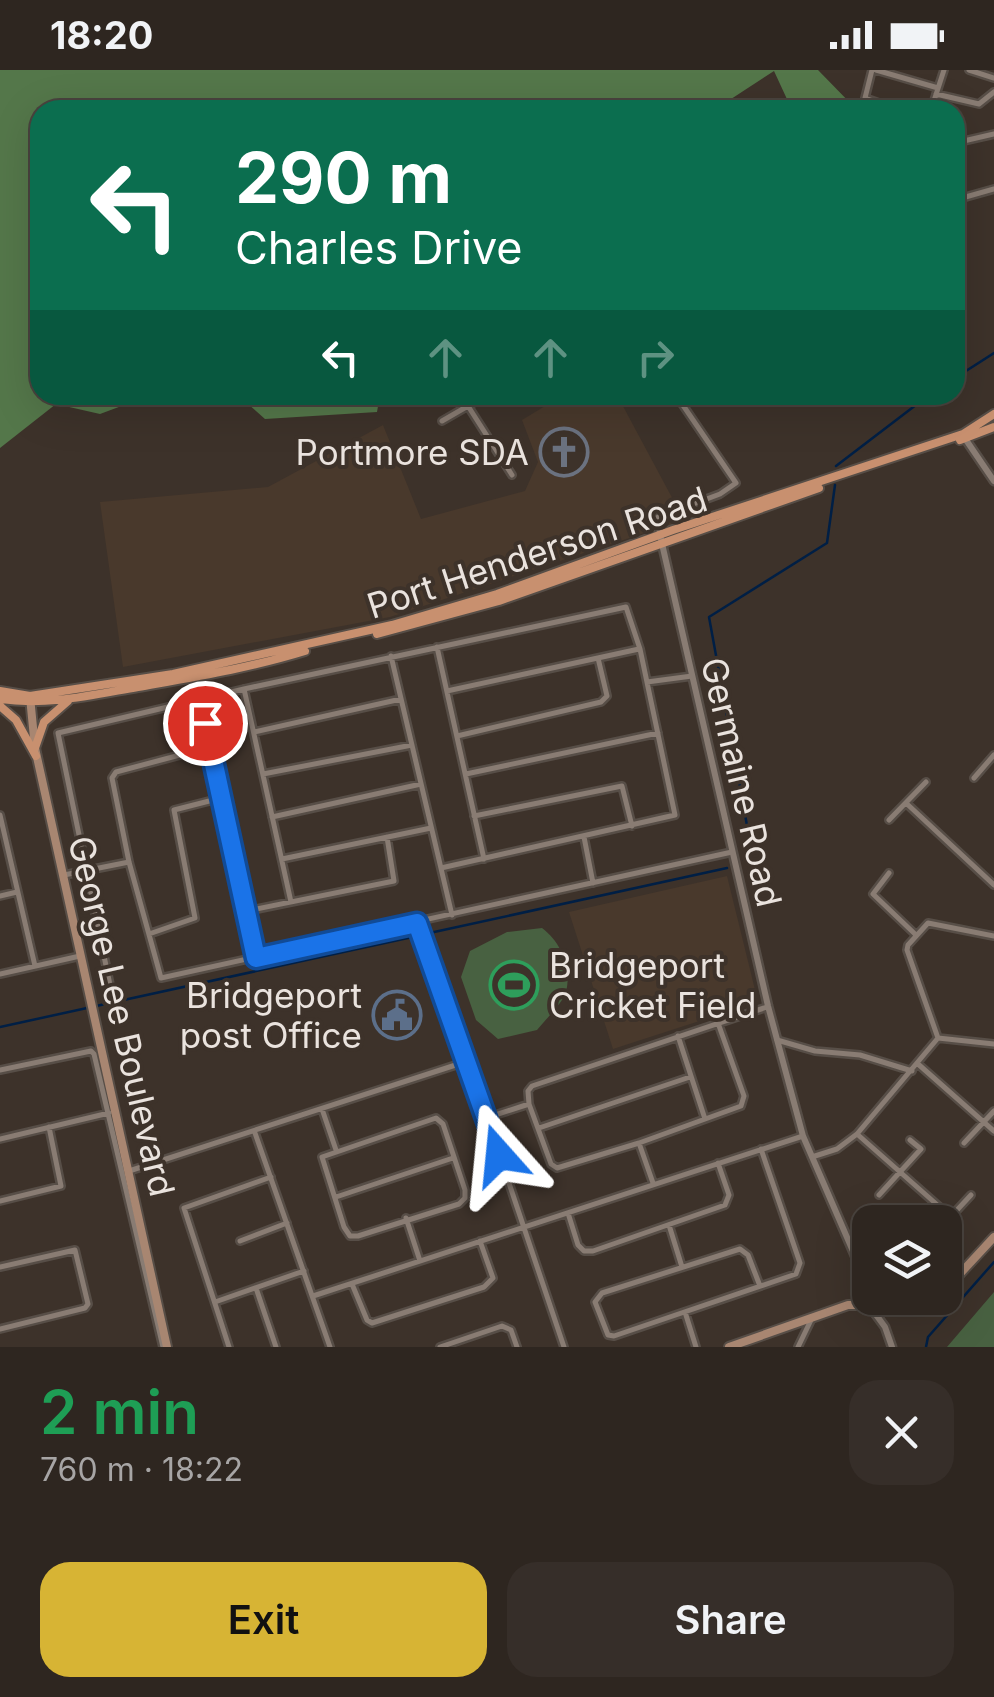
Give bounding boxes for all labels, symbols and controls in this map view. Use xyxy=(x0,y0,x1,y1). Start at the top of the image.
text: 18:20 xyxy=(50,12,153,58)
text: 290 m xyxy=(235,135,452,220)
icon: left xyxy=(70,140,200,270)
text: Charles Drive xyxy=(235,220,523,275)
icon: left xyxy=(313,330,368,385)
icon: ahead xyxy=(418,330,473,385)
icon: ahead xyxy=(523,330,578,385)
icon: right xyxy=(628,330,683,385)
church icon: Portmore SDA xyxy=(538,426,590,478)
place label: Portmore SDA xyxy=(296,431,529,473)
street label: Port Henderson Road xyxy=(362,477,712,627)
street label: Germaine Road xyxy=(693,653,791,911)
pin xyxy=(163,681,248,766)
icon: arrive xyxy=(178,696,233,751)
street label: George Lee Boulevard xyxy=(60,832,184,1200)
place label: Bridgeport Cricket Field xyxy=(549,944,756,1026)
sports icon: Bridgeport Cricket Field xyxy=(488,959,540,1011)
place label: Bridgeport post Office xyxy=(180,974,362,1056)
public building icon: Bridgeport post Office xyxy=(371,989,423,1041)
position arrow xyxy=(447,1103,551,1207)
map controls xyxy=(852,1205,962,1315)
button: layers xyxy=(852,1205,962,1315)
text: 2 min xyxy=(40,1376,199,1448)
button: close xyxy=(849,1380,954,1485)
text: 760 m · 18:22 xyxy=(40,1450,243,1489)
button: Exit xyxy=(40,1562,487,1677)
button: Share xyxy=(507,1562,954,1677)

